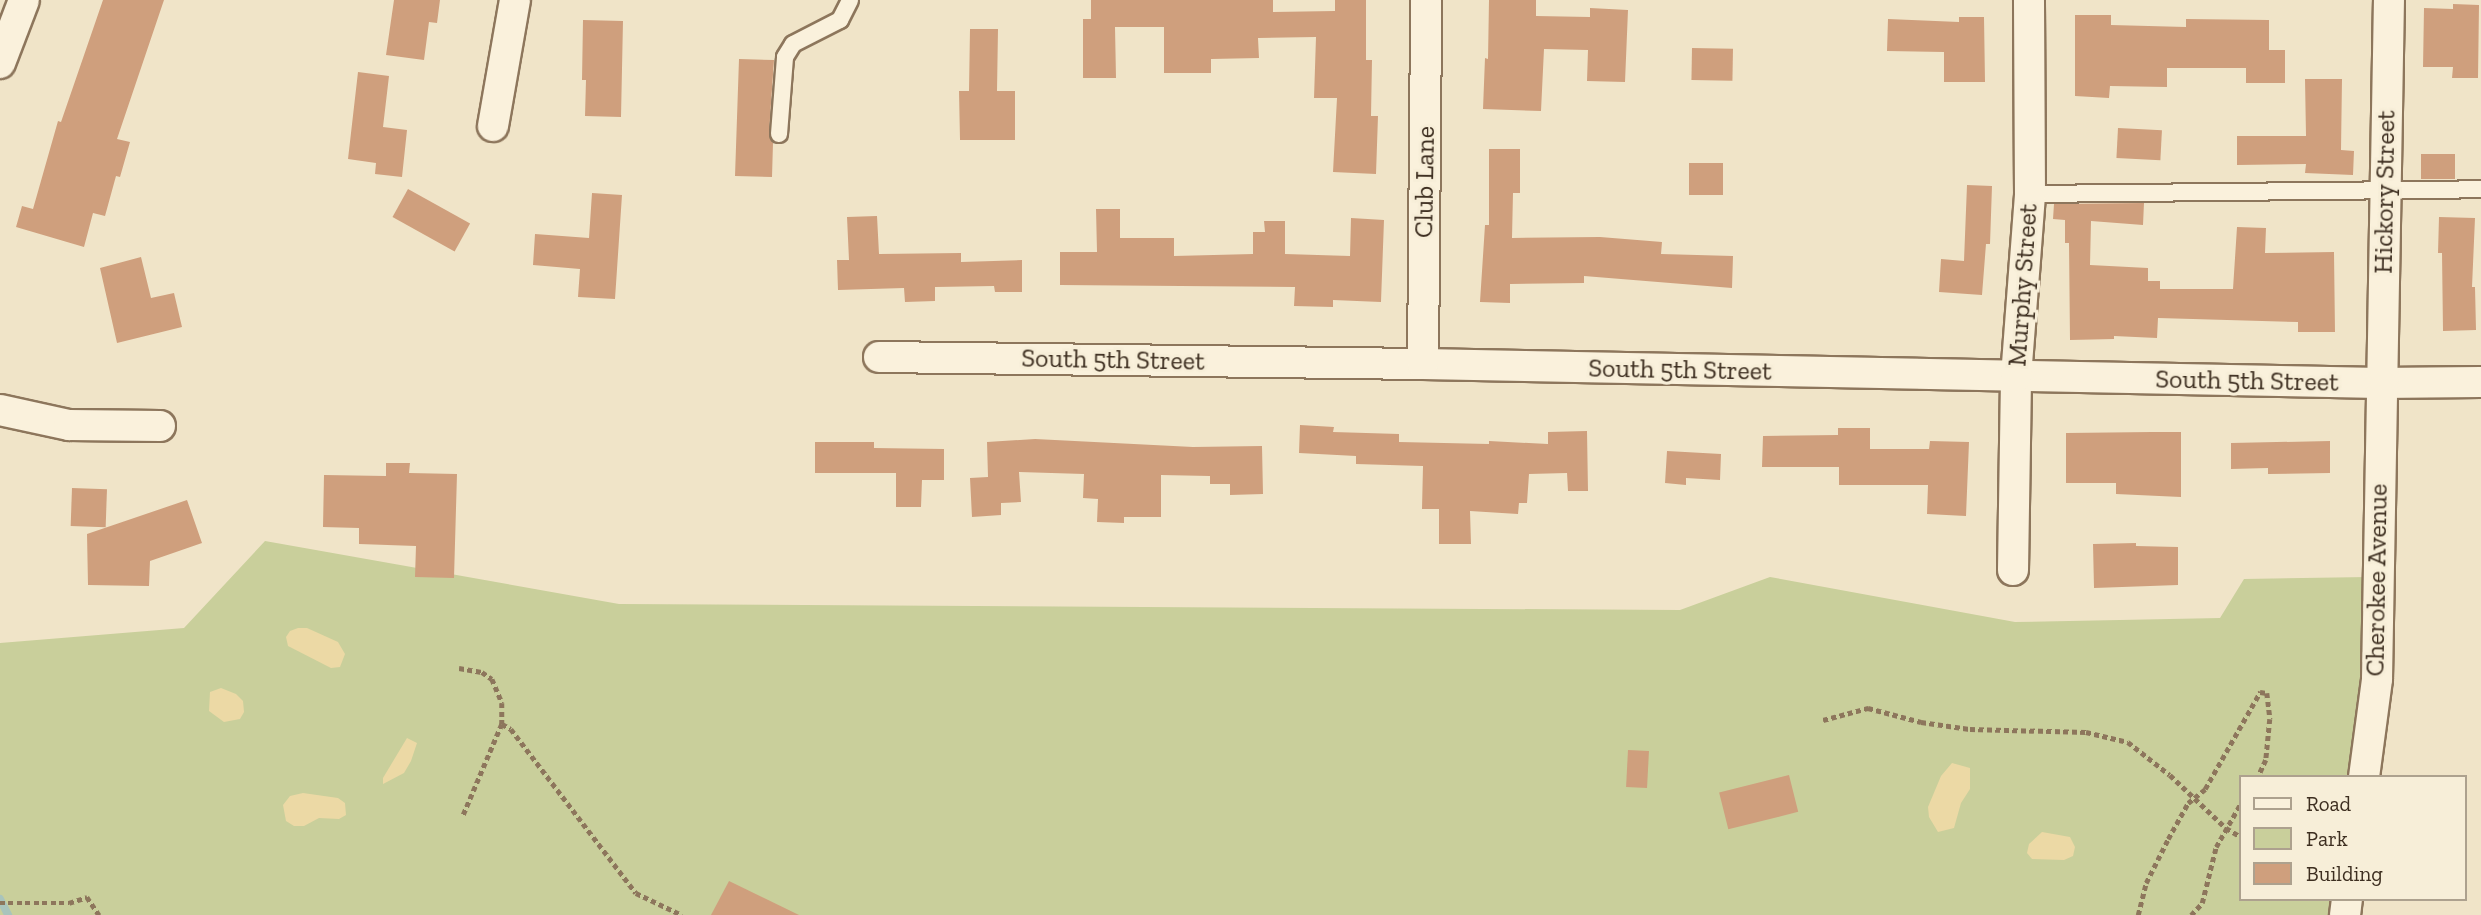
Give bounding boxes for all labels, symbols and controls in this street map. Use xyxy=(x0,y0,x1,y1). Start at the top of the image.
street label: Hickory Street xyxy=(2368,110,2402,274)
street label: Club Lane xyxy=(1408,126,1442,238)
street label: Murphy Street xyxy=(2002,202,2044,368)
street label: South 5th Street xyxy=(1021,343,1205,377)
street label: South 5th Street xyxy=(1588,353,1772,387)
street label: South 5th Street xyxy=(2155,364,2339,398)
street label: Cherokee Avenue xyxy=(2360,483,2394,677)
legend xyxy=(2240,775,2467,901)
text: Road xyxy=(2306,791,2351,816)
text: Park xyxy=(2306,826,2348,851)
text: Building xyxy=(2306,861,2383,886)

